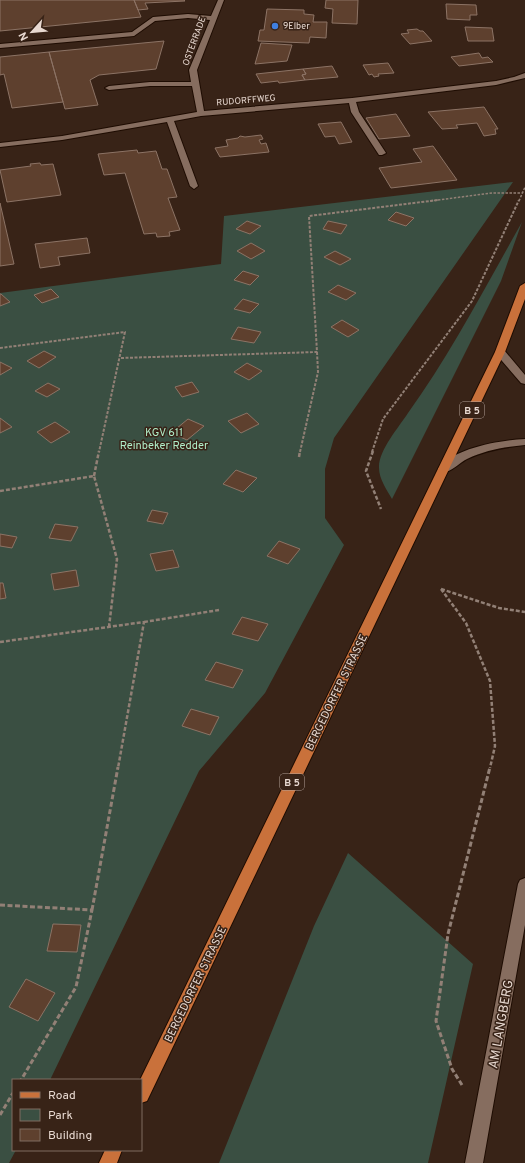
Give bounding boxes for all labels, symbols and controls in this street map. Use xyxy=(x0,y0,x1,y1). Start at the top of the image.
north arrow xyxy=(12,12,52,52)
street label: OSTERRADE xyxy=(180,15,208,67)
marker: 9Elber xyxy=(270,21,280,31)
place label: 9Elber xyxy=(283,21,310,32)
text: N xyxy=(16,29,32,43)
street label: RUDORFFWEG xyxy=(216,92,276,109)
road number: B 5 xyxy=(460,402,484,418)
park label: KGV 611 Reinbeker Redder xyxy=(120,426,209,453)
street label: BERGEDORFER STRASSE xyxy=(303,632,371,753)
road number: B 5 xyxy=(280,774,304,790)
street label: BERGEDORFER STRASSE xyxy=(162,924,230,1045)
street label: AM LANGBERG xyxy=(486,979,518,1070)
legend xyxy=(12,1079,142,1151)
text: Road xyxy=(48,1088,76,1104)
text: Park xyxy=(48,1108,73,1124)
text: Building xyxy=(48,1128,92,1144)

